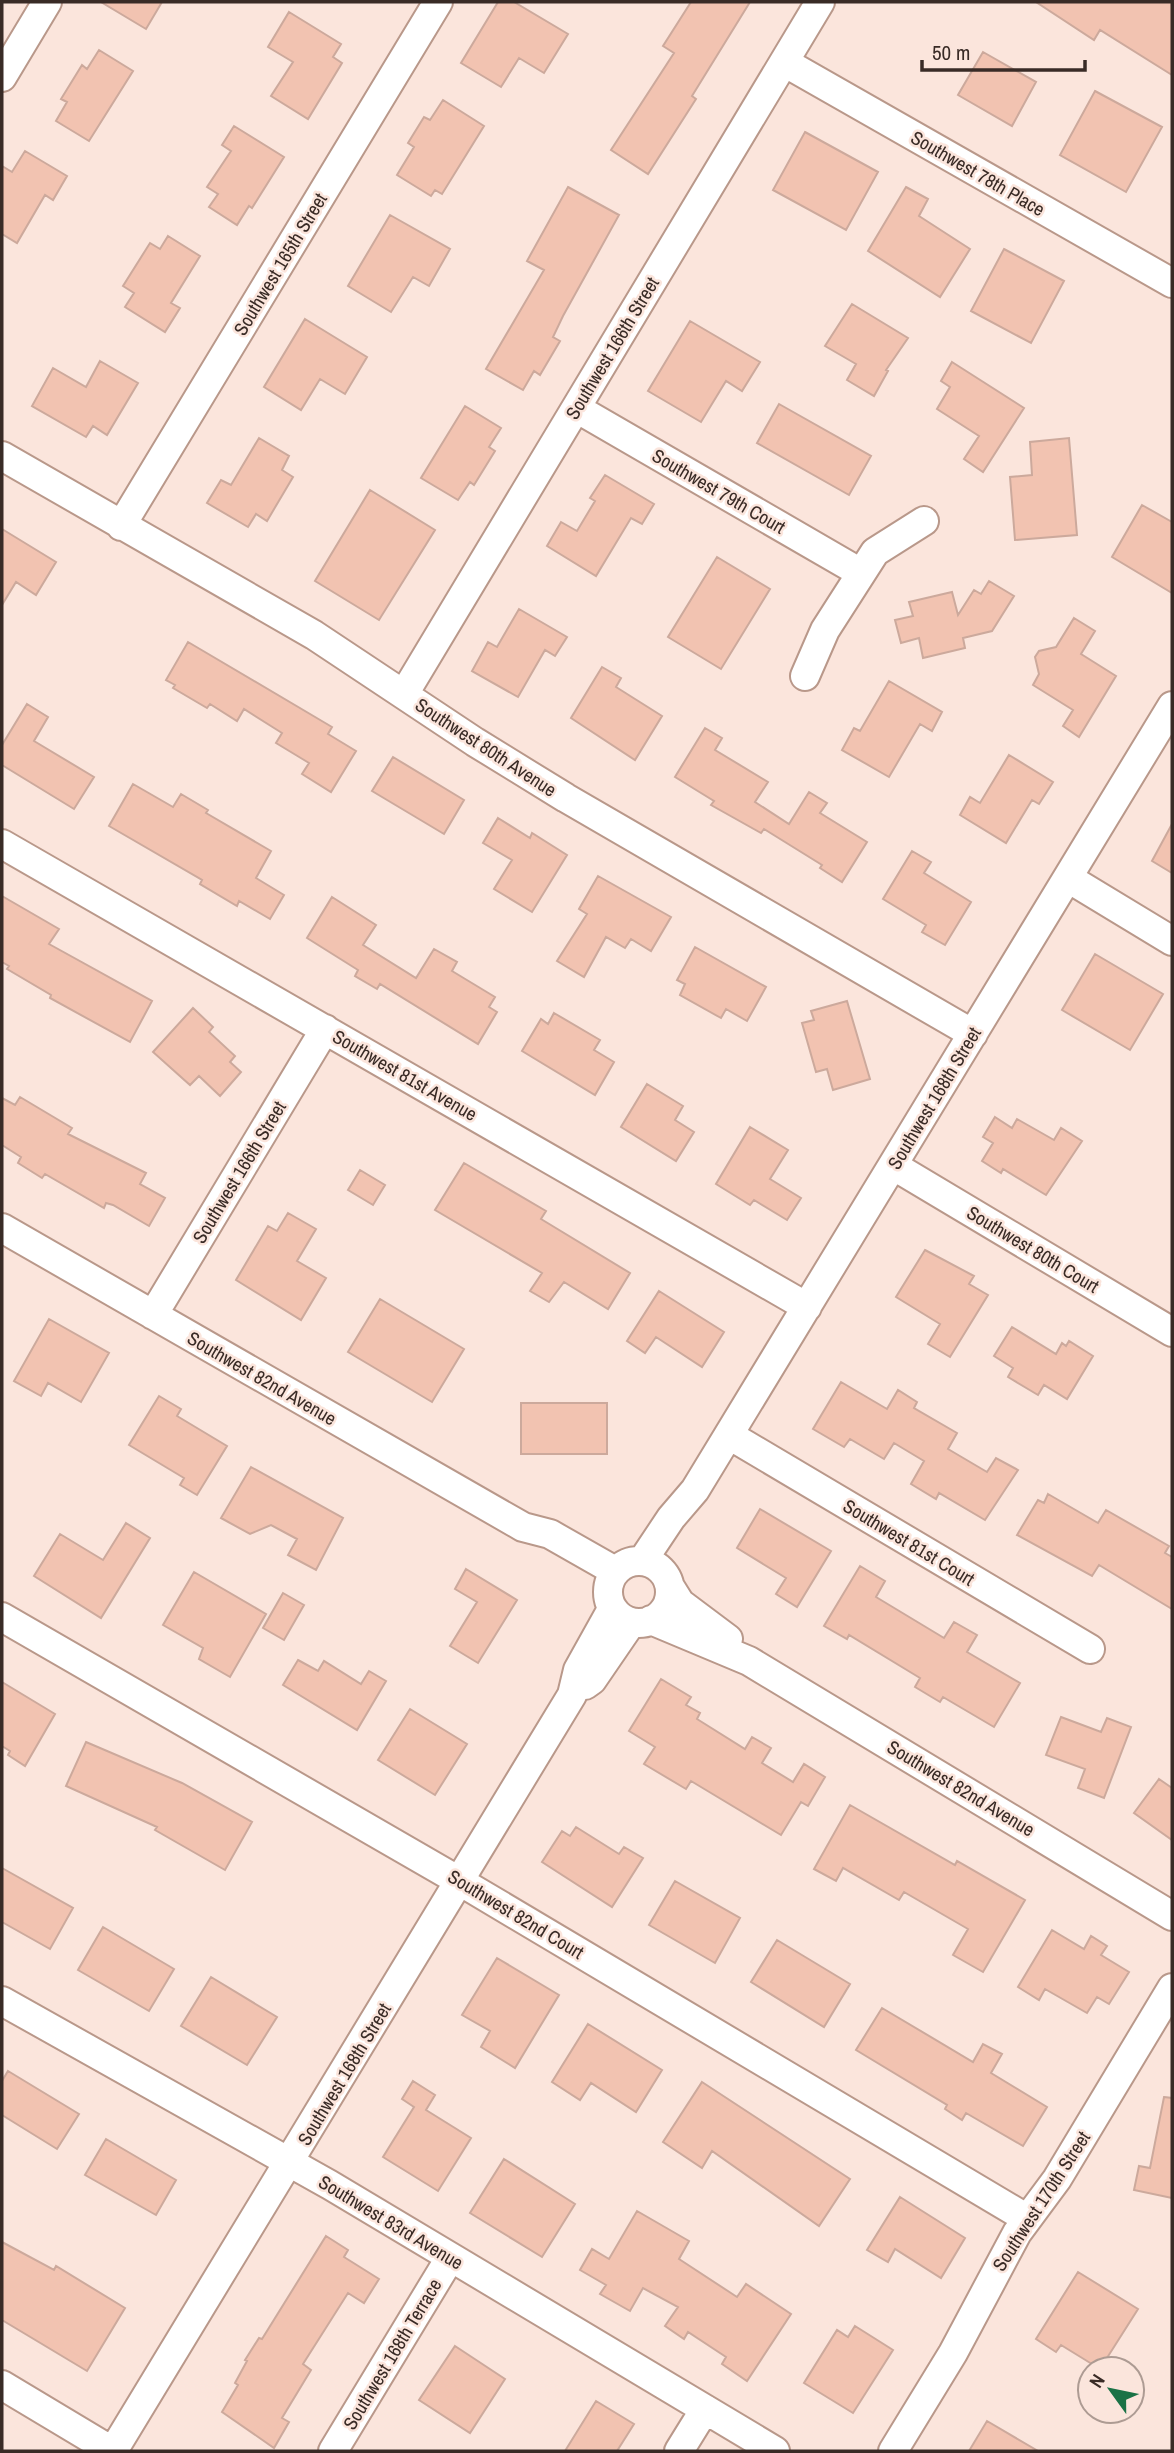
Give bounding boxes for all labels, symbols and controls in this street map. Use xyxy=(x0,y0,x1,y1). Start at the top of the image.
scale bar xyxy=(922,28,1085,72)
text: 50 m xyxy=(932,38,970,67)
street label: Southwest 78th Place xyxy=(906,124,1050,222)
street label: Southwest 165th Street xyxy=(227,187,333,340)
street label: Southwest 166th Street xyxy=(559,271,665,424)
street label: Southwest 79th Court xyxy=(648,442,791,540)
street label: Southwest 80th Avenue xyxy=(410,692,562,802)
street label: Southwest 168th Street xyxy=(881,1021,987,1174)
street label: Southwest 81st Avenue xyxy=(328,1023,482,1127)
street label: Southwest 166th Street xyxy=(186,1095,292,1248)
street label: Southwest 80th Court xyxy=(962,1199,1104,1299)
street label: Southwest 82nd Avenue xyxy=(183,1325,341,1431)
street label: Southwest 81st Court xyxy=(838,1492,980,1592)
street label: Southwest 82nd Avenue xyxy=(882,1734,1040,1842)
street label: Southwest 82nd Court xyxy=(443,1863,589,1965)
street label: Southwest 168th Street xyxy=(291,1997,397,2150)
street label: Southwest 170th Street xyxy=(986,2125,1096,2276)
street label: Southwest 83rd Avenue xyxy=(314,2169,468,2275)
street label: Southwest 168th Terrace xyxy=(337,2274,447,2434)
north arrow xyxy=(1076,2355,1146,2425)
text: N xyxy=(1083,2369,1111,2393)

